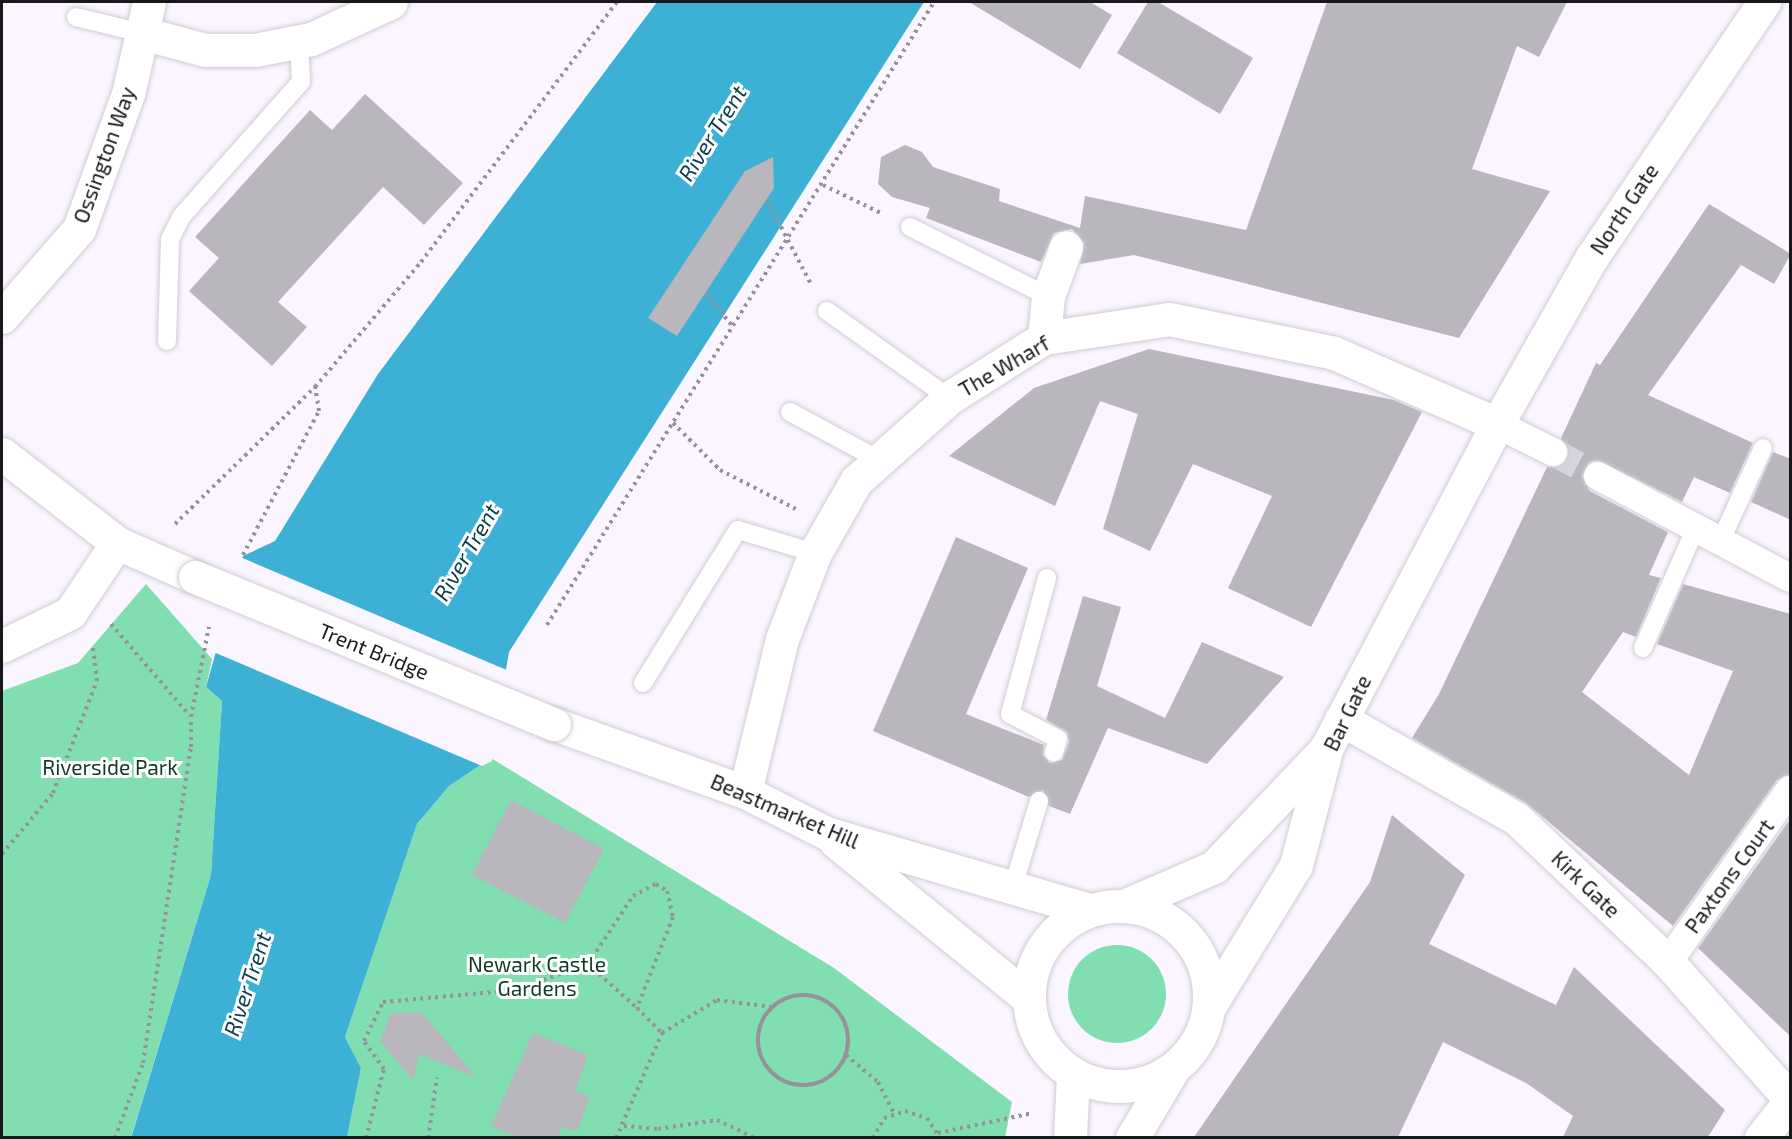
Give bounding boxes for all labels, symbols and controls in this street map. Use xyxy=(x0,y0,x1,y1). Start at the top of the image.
water label: River Trent xyxy=(672,80,752,186)
street label: Ossington Way xyxy=(68,83,140,227)
street label: North Gate xyxy=(1584,159,1664,259)
street label: The Wharf xyxy=(954,330,1054,402)
water label: River Trent xyxy=(427,498,505,606)
street label: Trent Bridge xyxy=(315,618,433,684)
street label: Bar Gate xyxy=(1318,671,1376,755)
park label: Riverside Park xyxy=(42,754,178,780)
street label: Beastmarket Hill xyxy=(707,768,863,854)
street label: Paxtons Court xyxy=(1679,814,1779,938)
street label: Kirk Gate xyxy=(1547,845,1625,923)
water label: River Trent xyxy=(218,928,276,1040)
park label: Newark Castle Gardens xyxy=(468,951,606,1001)

